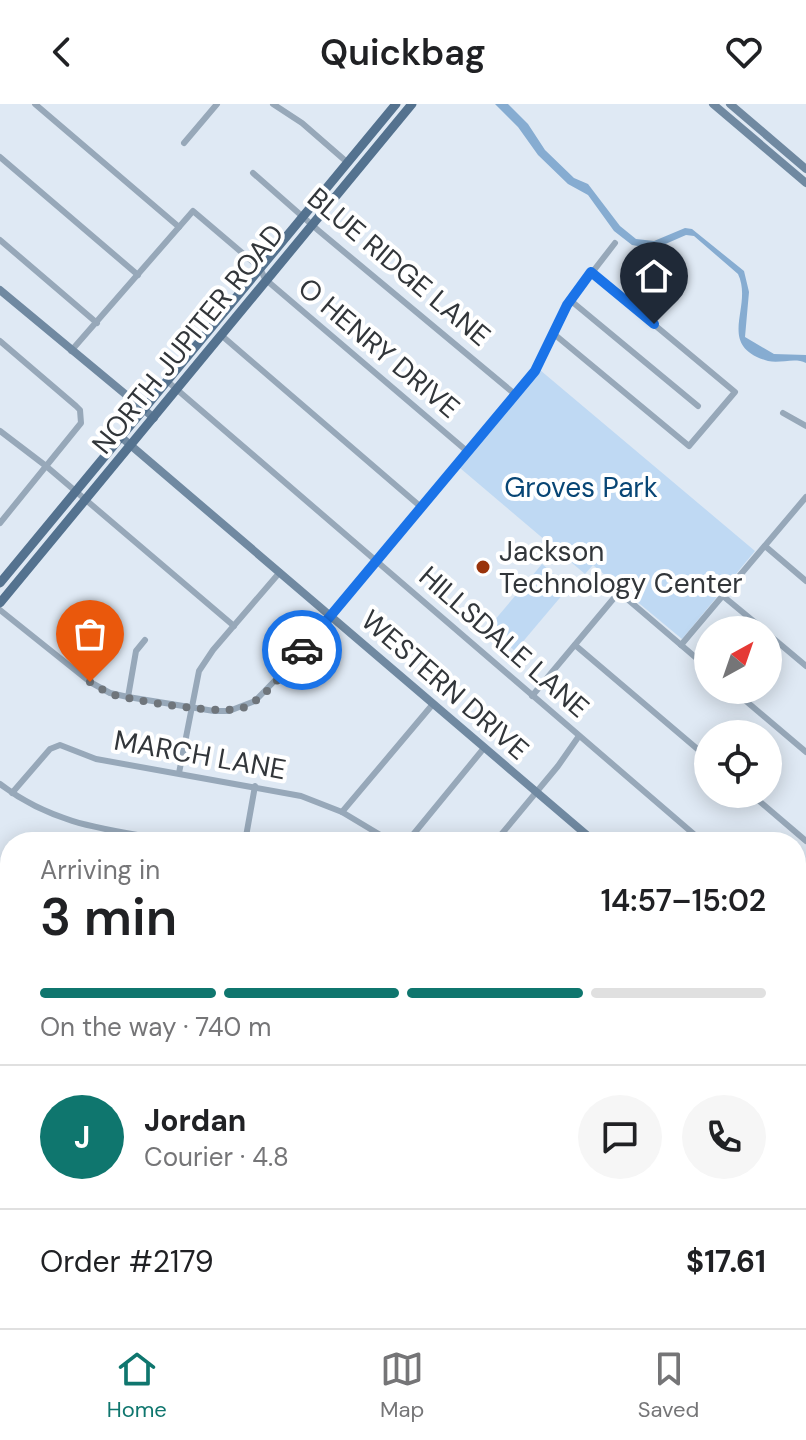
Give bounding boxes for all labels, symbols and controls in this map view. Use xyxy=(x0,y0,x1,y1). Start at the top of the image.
text: Quickbag xyxy=(320,29,486,76)
icon: back xyxy=(40,30,84,74)
icon: heart xyxy=(722,30,766,74)
street label: BLUE RIDGE LANE xyxy=(300,180,498,354)
street label: NORTH JUPITER ROAD xyxy=(84,216,292,462)
pin xyxy=(620,242,688,324)
icon: home xyxy=(632,254,676,298)
street label: O HENRY DRIVE xyxy=(291,270,467,426)
park label: Groves Park xyxy=(504,469,658,506)
place label: Jackson Technology Center xyxy=(499,533,743,602)
street label: HILLSDALE LANE xyxy=(411,558,597,726)
marker: Jackson Technology Center xyxy=(474,558,492,576)
pin xyxy=(56,600,124,682)
street label: WESTERN DRIVE xyxy=(353,602,537,768)
courier xyxy=(262,610,342,690)
icon: bag xyxy=(68,612,112,656)
north arrow xyxy=(694,616,782,704)
map controls xyxy=(694,616,782,808)
icon: car xyxy=(280,628,324,672)
button: locate xyxy=(694,720,782,808)
street label: MARCH LANE xyxy=(111,722,289,788)
text: Arriving in xyxy=(40,853,160,887)
text: 14:57–15:02 xyxy=(601,881,766,920)
text: 3 min xyxy=(40,883,177,951)
text: On the way · 740 m xyxy=(40,1010,271,1044)
button: chat xyxy=(578,1095,662,1179)
button: phone xyxy=(682,1095,766,1179)
text: Jordan xyxy=(144,1101,246,1140)
text: J xyxy=(74,1118,90,1157)
text: Courier · 4.8 xyxy=(144,1140,289,1174)
text: Order #2179 xyxy=(40,1242,214,1281)
text: $17.61 xyxy=(686,1242,766,1281)
tab: Home xyxy=(107,1347,167,1424)
tab: Map xyxy=(380,1347,424,1424)
tab: Saved xyxy=(638,1347,699,1424)

